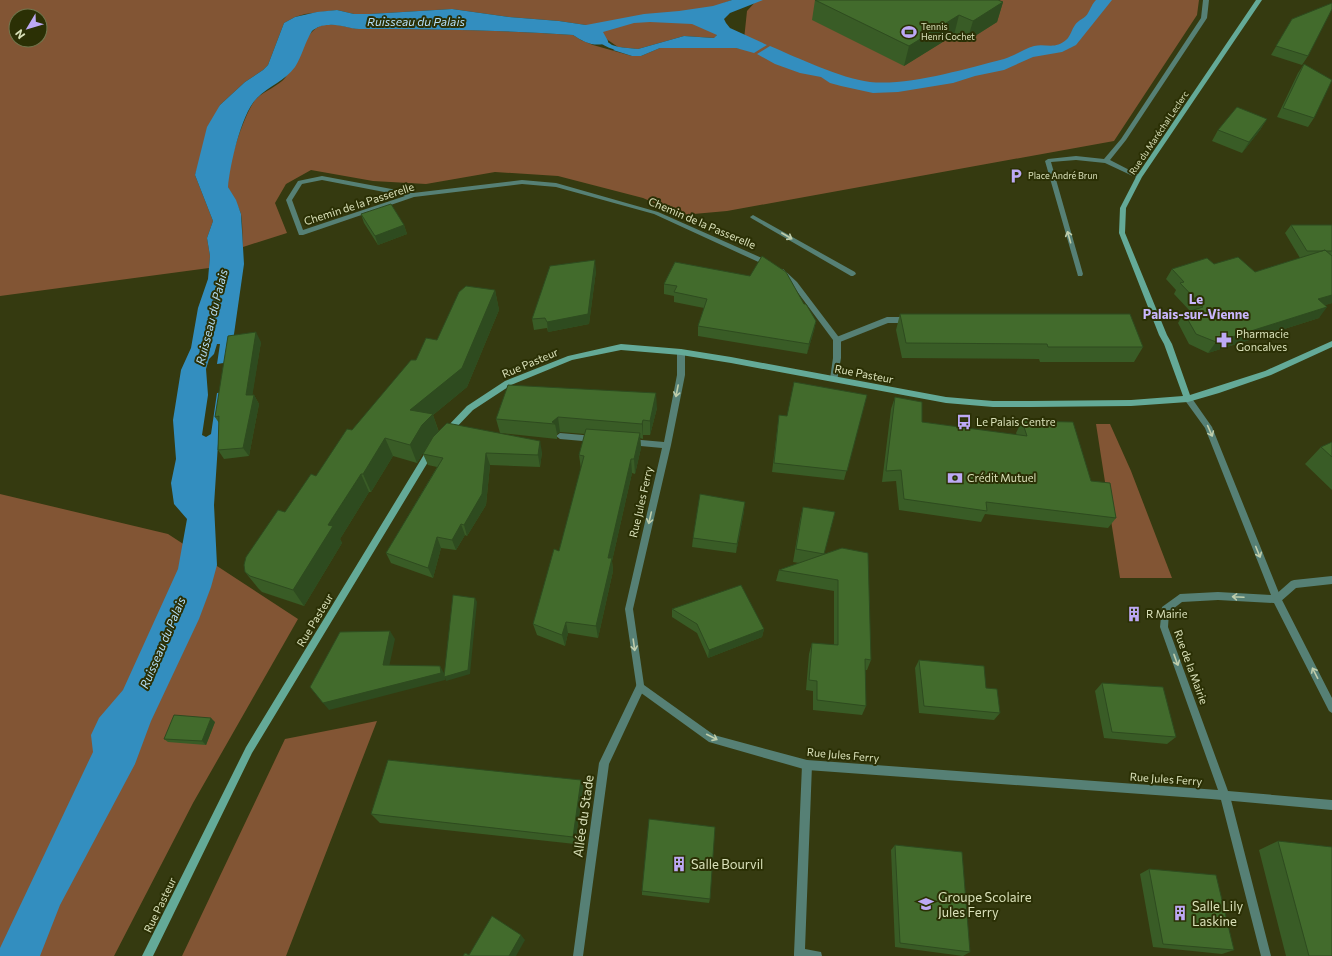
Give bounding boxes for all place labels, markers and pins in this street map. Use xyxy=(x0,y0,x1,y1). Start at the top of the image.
place label: Tennis Henri Cochet xyxy=(921,21,975,42)
sports icon: Tennis Henri Cochet xyxy=(900,23,918,41)
parking icon: Place André Brun xyxy=(1007,167,1025,185)
place label: Place André Brun xyxy=(1028,170,1098,181)
place label: Pharmacie Goncalves xyxy=(1236,327,1289,353)
pharmacy icon: Pharmacie Goncalves xyxy=(1215,331,1233,349)
bus stop icon: Le Palais Centre xyxy=(955,413,973,431)
place label: Le Palais Centre xyxy=(976,415,1056,428)
bank icon: Crédit Mutuel xyxy=(946,469,964,487)
place label: Crédit Mutuel xyxy=(967,471,1036,484)
building icon: R Mairie xyxy=(1125,605,1143,623)
place label: R Mairie xyxy=(1146,607,1188,620)
building icon: Salle Bourvil xyxy=(670,855,688,873)
place label: Salle Bourvil xyxy=(691,856,763,872)
place label: Groupe Scolaire Jules Ferry xyxy=(938,889,1032,920)
school or university icon: Groupe Scolaire Jules Ferry xyxy=(917,895,935,913)
place label: Salle Lily Laskine xyxy=(1192,898,1243,929)
building icon: Salle Lily Laskine xyxy=(1171,904,1189,922)

